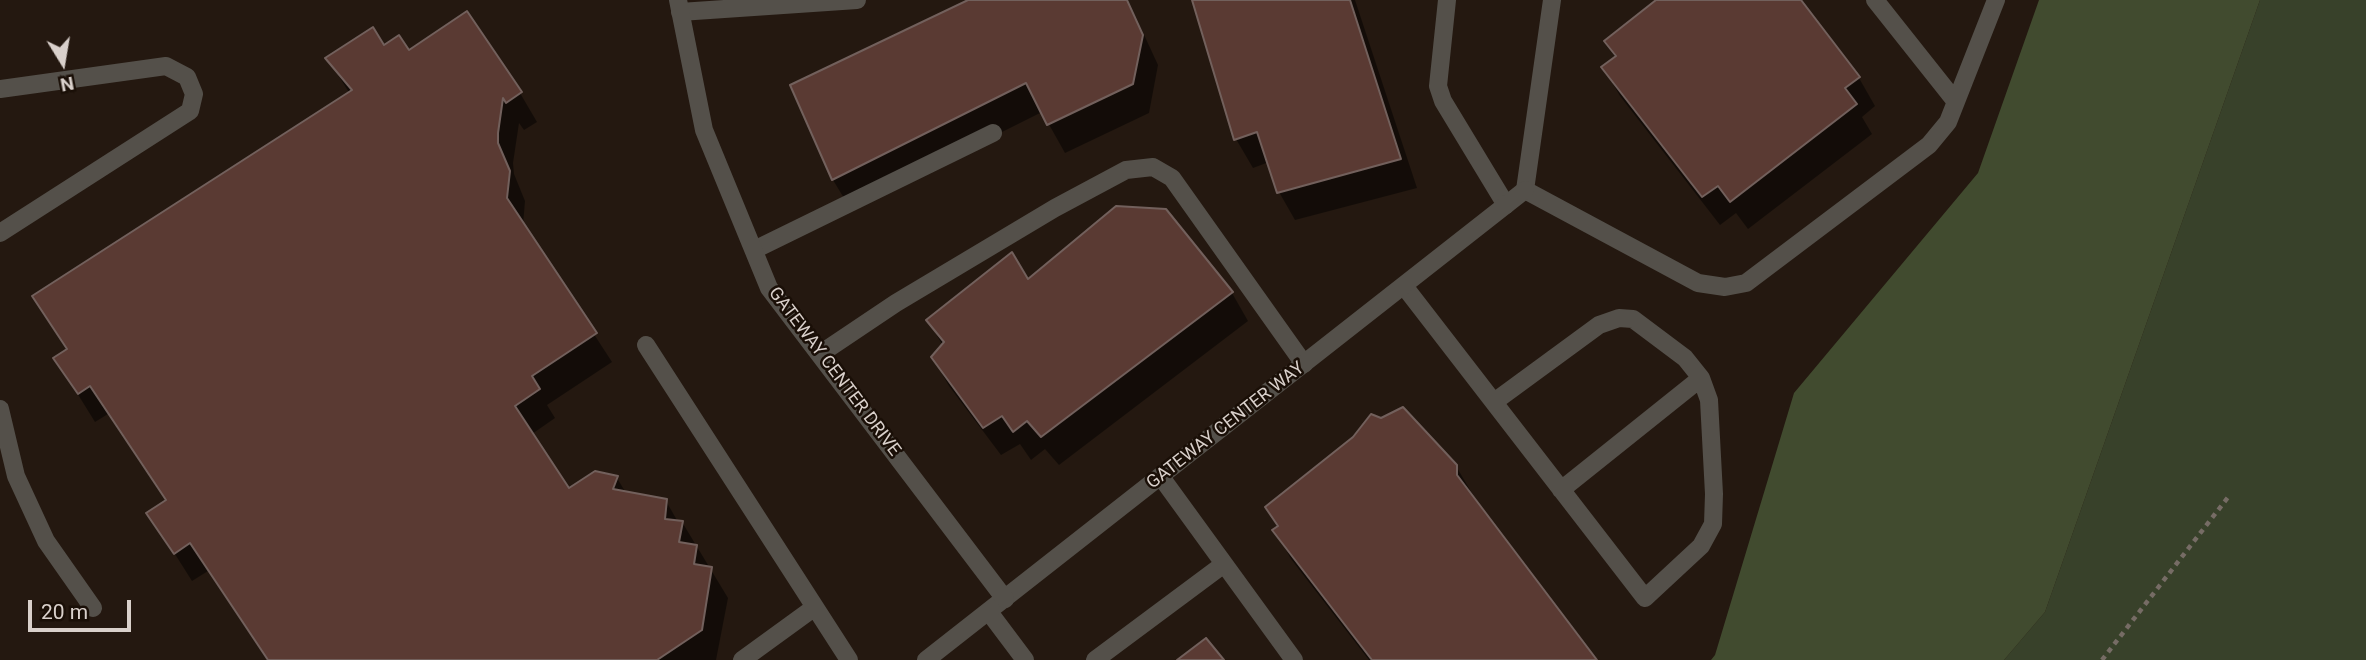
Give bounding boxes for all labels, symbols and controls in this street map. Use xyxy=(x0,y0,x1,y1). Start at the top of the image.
north arrow xyxy=(28,28,98,98)
text: N xyxy=(58,72,76,97)
street label: GATEWAY CENTER DRIVE xyxy=(763,283,905,461)
street label: GATEWAY CENTER WAY xyxy=(1143,358,1309,494)
scale bar xyxy=(32,586,135,630)
text: 20 m xyxy=(41,600,88,624)

